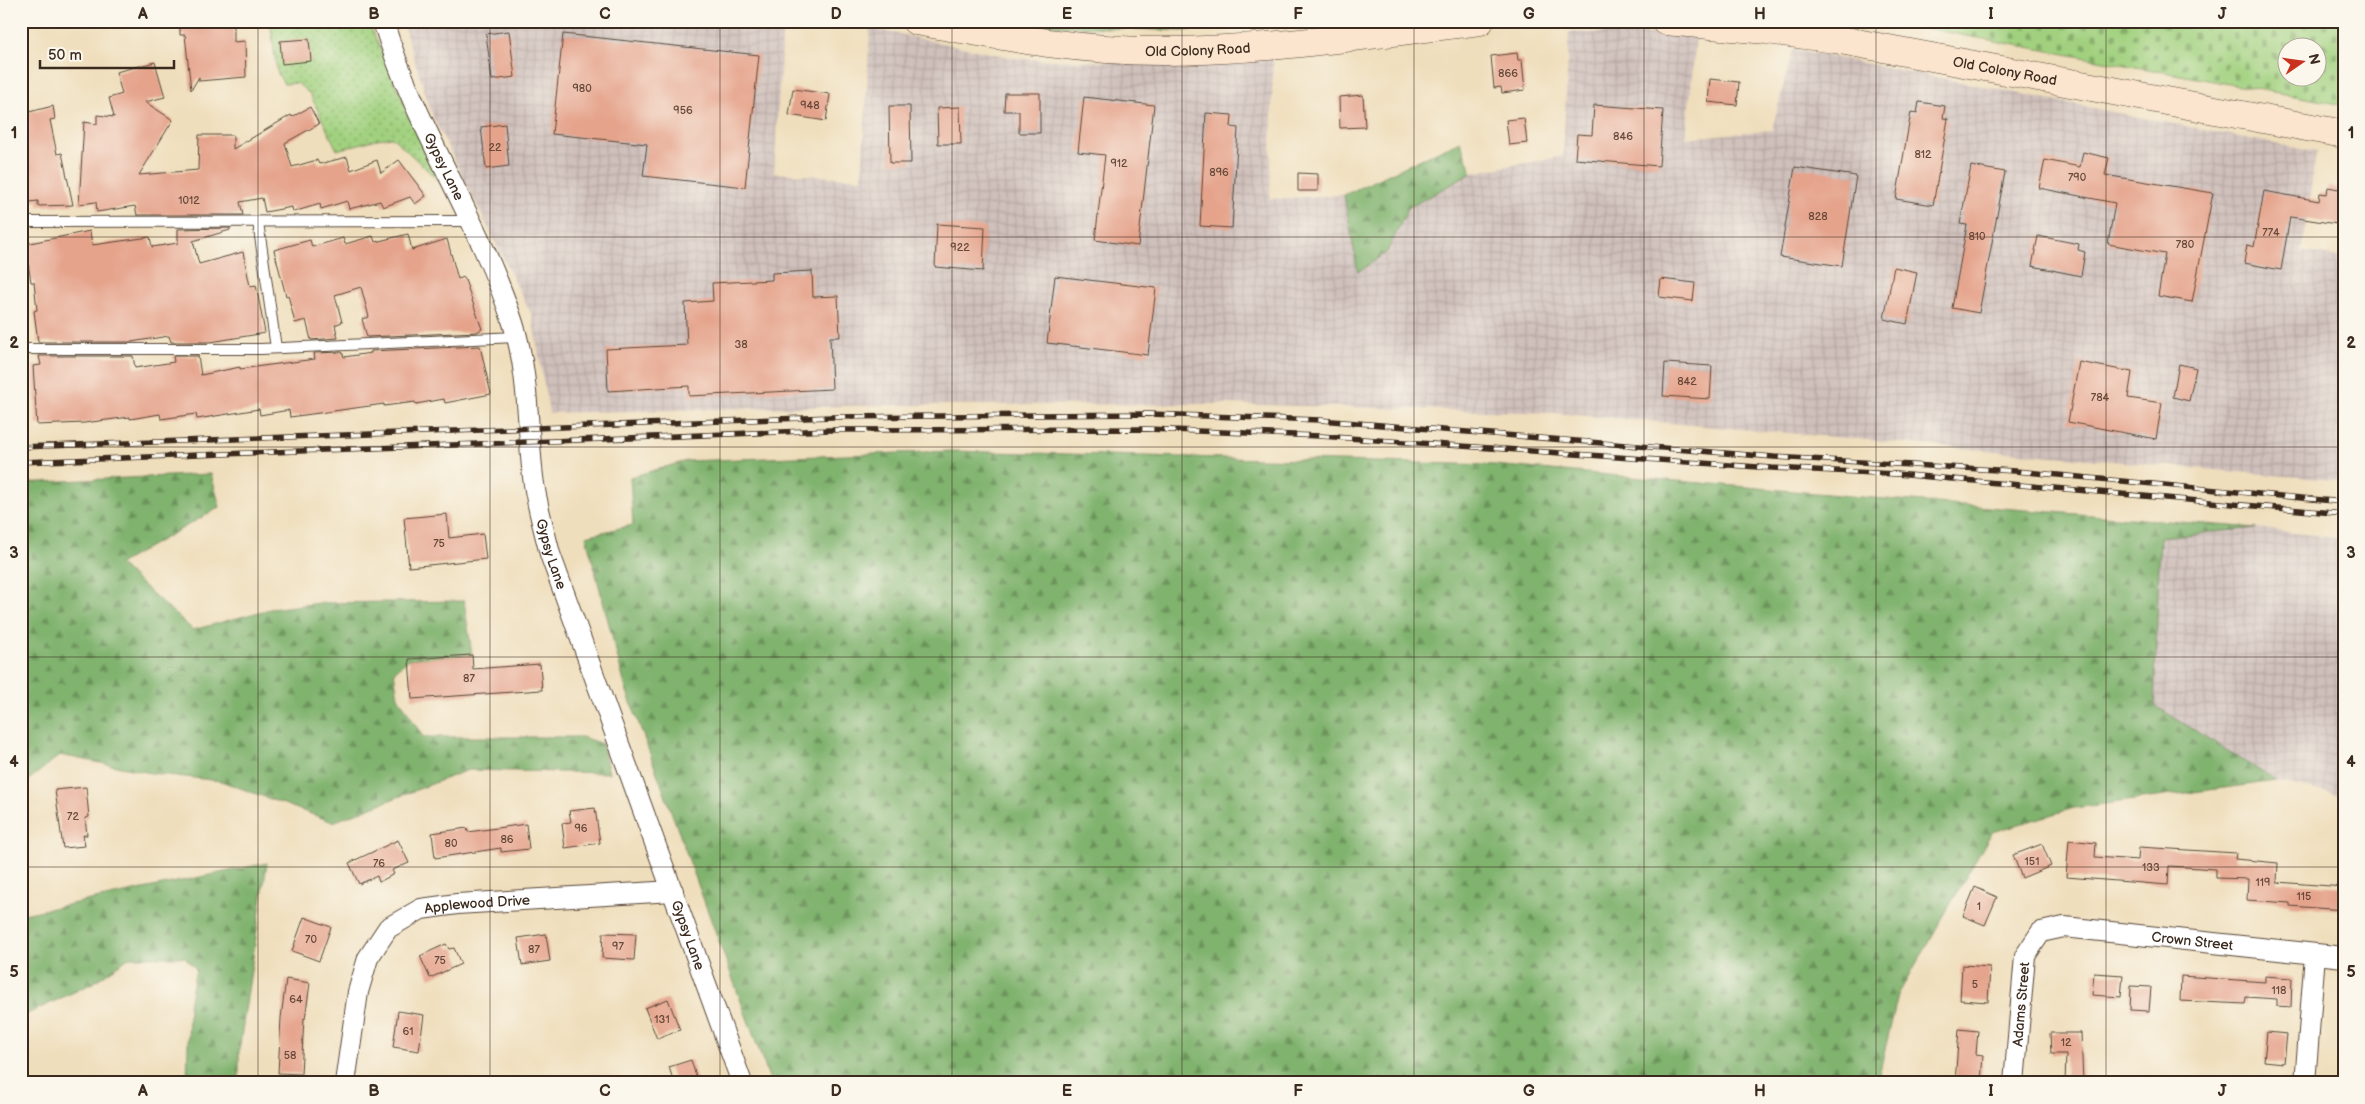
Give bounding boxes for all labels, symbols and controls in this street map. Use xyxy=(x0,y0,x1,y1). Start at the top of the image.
text: A xyxy=(137,5,148,24)
text: B xyxy=(368,5,380,24)
text: C xyxy=(599,5,611,24)
text: D xyxy=(830,5,842,24)
text: E xyxy=(1062,5,1072,24)
text: F xyxy=(1293,5,1303,24)
text: G xyxy=(1523,5,1535,24)
text: H xyxy=(1754,5,1766,24)
text: I xyxy=(1988,5,1994,24)
text: J xyxy=(2218,5,2227,24)
scale bar xyxy=(40,38,174,70)
north arrow xyxy=(2278,38,2328,88)
street label: Old Colony Road xyxy=(1145,39,1251,60)
text: 50 m xyxy=(48,46,82,65)
text: N xyxy=(2305,52,2324,66)
street label: Old Colony Road xyxy=(1952,53,2058,89)
house number: 866 xyxy=(1498,67,1518,80)
house number: 980 xyxy=(572,82,592,95)
house number: 948 xyxy=(800,99,820,112)
house number: 956 xyxy=(673,104,693,117)
text: 1 xyxy=(11,124,17,143)
text: 1 xyxy=(2348,124,2354,143)
street label: Gypsy Lane xyxy=(420,130,467,203)
house number: 846 xyxy=(1613,130,1633,143)
house number: 22 xyxy=(489,141,502,154)
house number: 812 xyxy=(1914,148,1932,161)
house number: 912 xyxy=(1110,157,1128,170)
house number: 896 xyxy=(1209,166,1229,179)
house number: 790 xyxy=(2068,171,2087,184)
house number: 1012 xyxy=(178,194,200,207)
house number: 828 xyxy=(1808,210,1828,223)
house number: 774 xyxy=(2262,226,2280,239)
house number: 810 xyxy=(1968,230,1986,243)
house number: 780 xyxy=(2176,238,2195,251)
house number: 922 xyxy=(950,241,970,254)
text: 2 xyxy=(9,334,19,353)
text: 2 xyxy=(2346,334,2356,353)
house number: 38 xyxy=(734,338,748,351)
house number: 842 xyxy=(1677,375,1697,388)
house number: 784 xyxy=(2091,391,2110,404)
street label: Gypsy Lane xyxy=(532,517,570,592)
house number: 75 xyxy=(433,537,445,550)
text: 3 xyxy=(9,544,19,563)
text: 3 xyxy=(2346,544,2356,563)
house number: 87 xyxy=(463,672,475,685)
text: 4 xyxy=(9,753,19,772)
text: 4 xyxy=(2346,753,2356,772)
house number: 72 xyxy=(67,810,79,823)
house number: 96 xyxy=(574,822,588,835)
house number: 86 xyxy=(500,833,514,846)
house number: 80 xyxy=(445,837,458,850)
house number: 151 xyxy=(2025,855,2039,868)
house number: 76 xyxy=(373,857,385,870)
house number: 133 xyxy=(2142,861,2160,874)
house number: 119 xyxy=(2256,876,2270,889)
house number: 115 xyxy=(2297,890,2311,903)
street label: Applewood Drive xyxy=(423,892,531,917)
street label: Gypsy Lane xyxy=(667,898,708,972)
house number: 1 xyxy=(1977,900,1981,913)
street label: Crown Street xyxy=(2151,928,2235,954)
house number: 70 xyxy=(305,933,317,946)
house number: 97 xyxy=(612,940,624,953)
house number: 87 xyxy=(528,943,540,956)
house number: 75 xyxy=(434,954,446,967)
street label: Adams Street xyxy=(2009,961,2034,1047)
text: 5 xyxy=(9,963,19,982)
text: 5 xyxy=(2346,963,2356,982)
house number: 5 xyxy=(1972,978,1978,991)
house number: 118 xyxy=(2272,984,2286,997)
house number: 64 xyxy=(289,993,303,1006)
house number: 131 xyxy=(654,1013,670,1026)
house number: 61 xyxy=(403,1025,413,1038)
house number: 12 xyxy=(2061,1036,2072,1049)
house number: 58 xyxy=(284,1049,296,1062)
text: A xyxy=(137,1082,148,1101)
text: B xyxy=(368,1082,380,1101)
text: C xyxy=(599,1082,611,1101)
text: D xyxy=(830,1082,842,1101)
text: E xyxy=(1062,1082,1072,1101)
text: F xyxy=(1293,1082,1303,1101)
text: G xyxy=(1523,1082,1535,1101)
text: H xyxy=(1754,1082,1766,1101)
text: I xyxy=(1988,1082,1994,1101)
text: J xyxy=(2218,1082,2227,1101)

